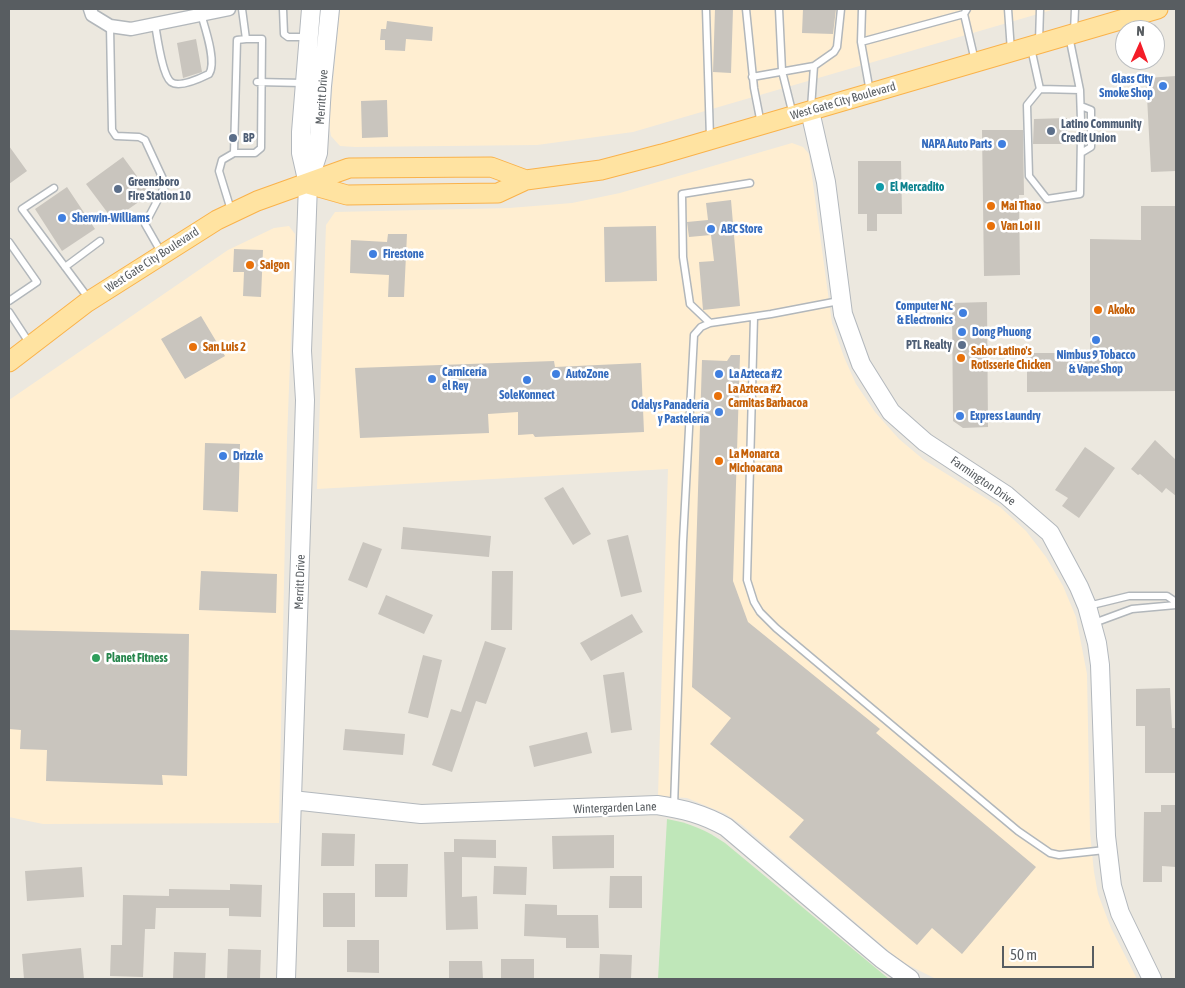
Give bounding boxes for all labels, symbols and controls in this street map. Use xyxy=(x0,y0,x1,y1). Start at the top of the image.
north arrow xyxy=(1115,20,1165,70)
text: N xyxy=(1136,23,1145,39)
street label: Merritt Drive xyxy=(313,69,331,125)
place label: Glass City Smoke Shop xyxy=(1099,72,1153,100)
street label: West Gate City Boulevard xyxy=(789,79,897,123)
marker: Glass City Smoke Shop xyxy=(1157,80,1169,92)
place label: Latino Community Credit Union xyxy=(1061,117,1142,145)
marker: Latino Community Credit Union xyxy=(1045,125,1057,137)
place label: BP xyxy=(243,131,255,145)
marker: BP xyxy=(227,132,239,144)
place label: NAPA Auto Parts xyxy=(921,137,992,151)
marker: NAPA Auto Parts xyxy=(996,138,1008,150)
place label: Greensboro Fire Station 10 xyxy=(128,175,191,203)
place label: El Mercadito xyxy=(890,180,944,194)
marker: El Mercadito xyxy=(874,181,886,193)
marker: Greensboro Fire Station 10 xyxy=(112,183,124,195)
place label: Mai Thao xyxy=(1001,199,1041,213)
marker: Mai Thao xyxy=(985,200,997,212)
place label: Sherwin-Williams xyxy=(72,211,150,225)
marker: Sherwin-Williams xyxy=(56,212,68,224)
place label: Van Loi II xyxy=(1001,219,1040,233)
marker: Van Loi II xyxy=(985,220,997,232)
place label: ABC Store xyxy=(721,222,763,236)
marker: ABC Store xyxy=(705,223,717,235)
street label: West Gate City Boulevard xyxy=(102,224,202,296)
place label: Firestone xyxy=(383,247,424,261)
marker: Firestone xyxy=(367,248,379,260)
place label: Saigon xyxy=(260,258,290,272)
marker: Saigon xyxy=(244,259,256,271)
place label: Computer NC & Electronics xyxy=(895,299,953,327)
place label: Akoko xyxy=(1108,303,1135,317)
marker: Akoko xyxy=(1092,304,1104,316)
marker: Computer NC & Electronics xyxy=(957,307,969,319)
place label: Dong Phuong xyxy=(972,325,1031,339)
marker: Dong Phuong xyxy=(956,326,968,338)
marker: Nimbus 9 Tobacco & Vape Shop xyxy=(1090,334,1102,346)
place label: PTL Realty xyxy=(906,338,952,352)
marker: PTL Realty xyxy=(956,339,968,351)
place label: San Luis 2 xyxy=(203,340,246,354)
marker: San Luis 2 xyxy=(187,341,199,353)
place label: Sabor Latino's Rotisserie Chicken xyxy=(971,344,1051,372)
place label: Nimbus 9 Tobacco & Vape Shop xyxy=(1056,348,1136,376)
marker: Sabor Latino's Rotisserie Chicken xyxy=(955,352,967,364)
place label: Carnicería el Rey xyxy=(442,365,487,393)
place label: AutoZone xyxy=(566,367,609,381)
place label: La Azteca #2 xyxy=(729,367,782,381)
marker: AutoZone xyxy=(550,368,562,380)
marker: La Azteca #2 xyxy=(713,368,725,380)
marker: Carnicería el Rey xyxy=(426,373,438,385)
marker: SoleKonnect xyxy=(521,374,533,386)
place label: La Azteca #2 Carnitas Barbacoa xyxy=(728,382,808,410)
place label: SoleKonnect xyxy=(499,388,555,402)
marker: La Azteca #2 Carnitas Barbacoa xyxy=(712,390,724,402)
place label: Odalys Panadería y Pastelería xyxy=(631,398,709,426)
marker: Odalys Panadería y Pastelería xyxy=(713,406,725,418)
place label: Express Laundry xyxy=(970,409,1041,423)
marker: Express Laundry xyxy=(954,410,966,422)
place label: La Monarca Michoacana xyxy=(729,447,783,475)
place label: Drizzle xyxy=(233,449,263,463)
marker: Drizzle xyxy=(217,450,229,462)
street label: Farmington Drive xyxy=(948,453,1018,509)
marker: La Monarca Michoacana xyxy=(713,455,725,467)
street label: Merritt Drive xyxy=(292,554,308,610)
place label: Planet Fitness xyxy=(106,651,168,665)
marker: Planet Fitness xyxy=(90,652,102,664)
street label: Wintergarden Lane xyxy=(573,799,657,817)
scale bar xyxy=(1005,936,1098,968)
text: 50 m xyxy=(1010,946,1037,963)

